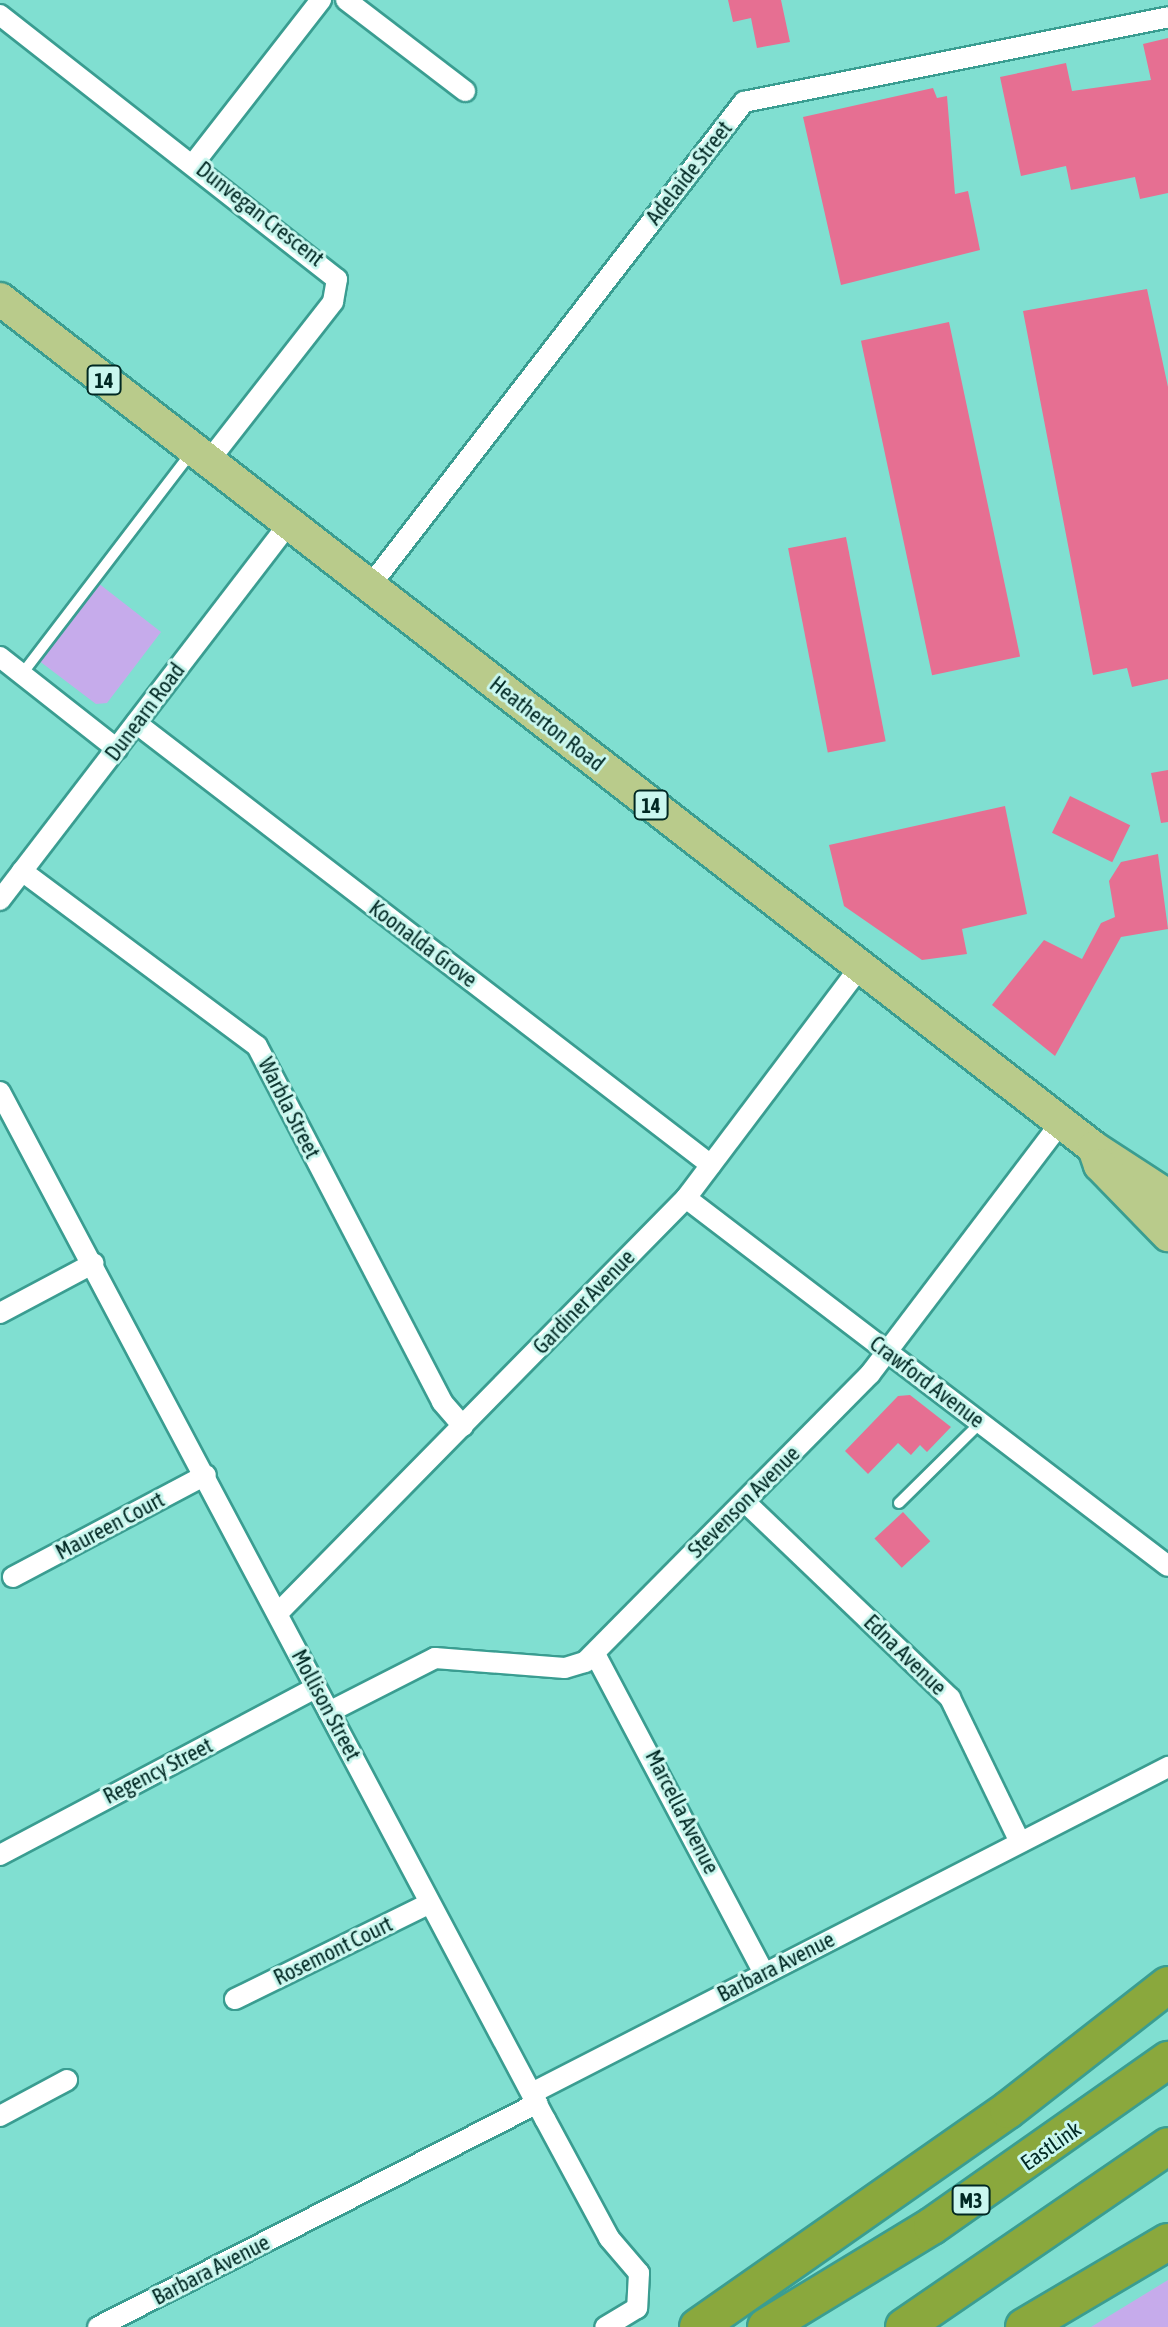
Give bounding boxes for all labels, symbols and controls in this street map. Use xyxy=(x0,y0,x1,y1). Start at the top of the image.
street label: Adelaide Street xyxy=(640,116,738,230)
street label: Dunvegan Crescent xyxy=(191,156,329,272)
road number: 14 xyxy=(86,364,122,396)
street label: Dunearn Road xyxy=(100,658,190,766)
street label: Heatherton Road xyxy=(484,671,610,777)
road number: 14 xyxy=(633,789,669,821)
street label: Koonalda Grove xyxy=(364,895,482,993)
street label: Warbla Street xyxy=(252,1053,326,1163)
street label: Gardiner Avenue xyxy=(528,1244,640,1360)
street label: Crawford Avenue xyxy=(865,1330,989,1434)
street label: Stevenson Avenue xyxy=(683,1441,805,1563)
street label: Maureen Court xyxy=(51,1486,169,1566)
street label: Edna Avenue xyxy=(858,1609,952,1701)
street label: Mollison Street xyxy=(286,1645,366,1765)
street label: Regency Street xyxy=(99,1732,217,1810)
street label: Marcella Avenue xyxy=(640,1746,724,1878)
street label: Rosemont Court xyxy=(269,1911,397,1991)
street label: Barbara Avenue xyxy=(713,1926,839,2008)
street label: EastLink xyxy=(1016,2116,1086,2176)
road number: M3 xyxy=(951,2184,991,2216)
street label: Barbara Avenue xyxy=(148,2229,274,2311)

